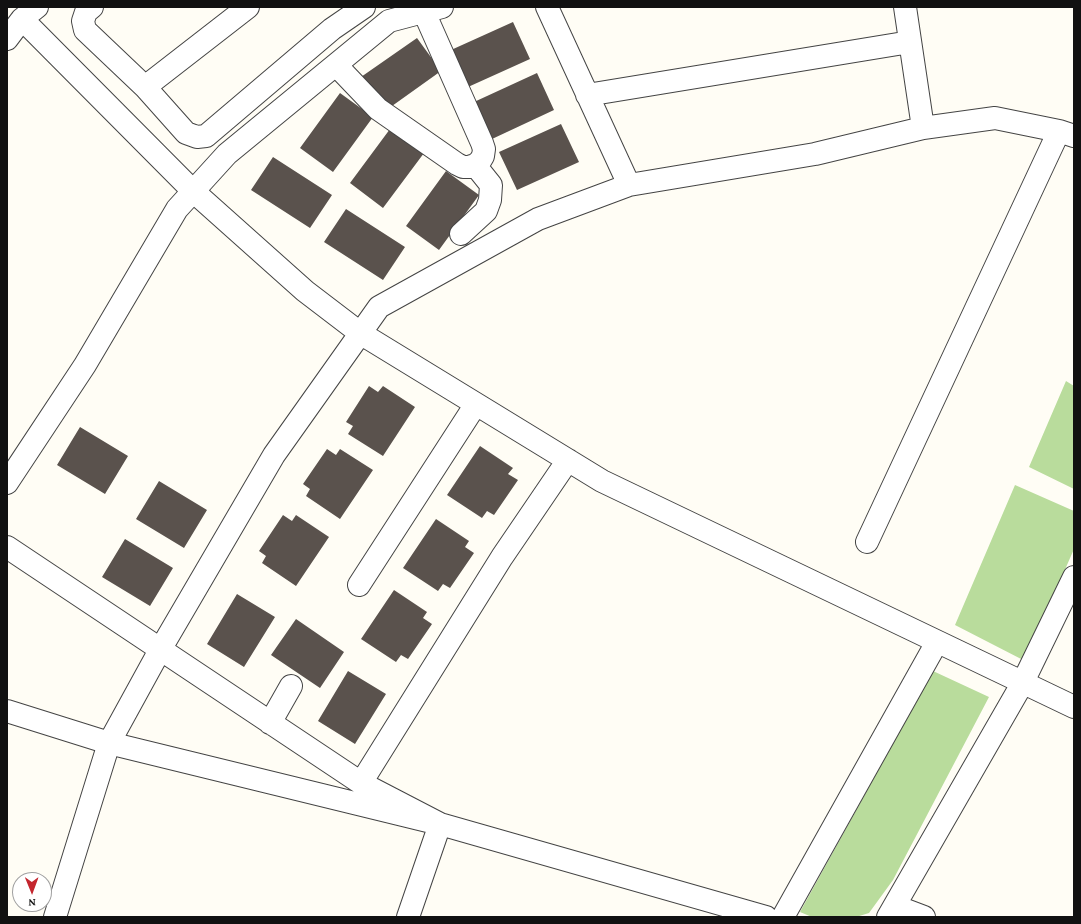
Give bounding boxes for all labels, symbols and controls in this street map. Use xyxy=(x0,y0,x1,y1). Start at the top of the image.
north arrow xyxy=(12,872,52,912)
text: N xyxy=(28,897,36,909)

